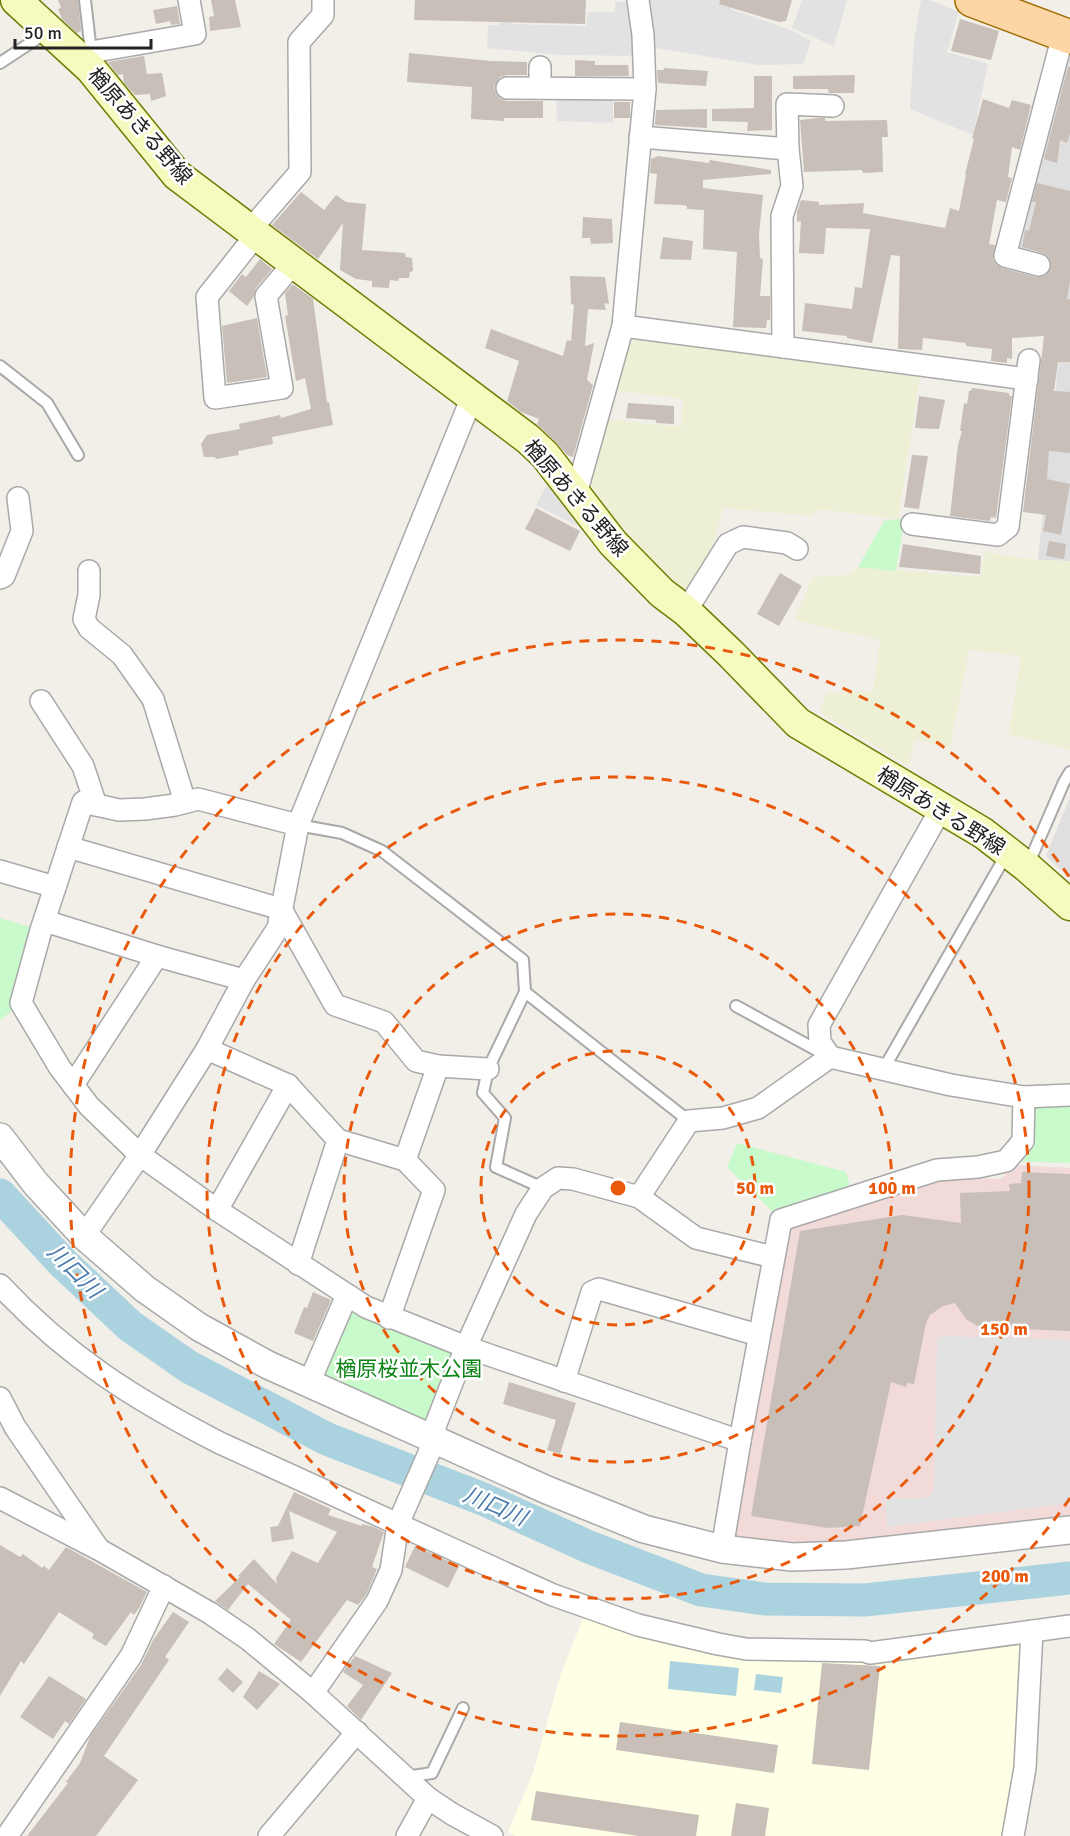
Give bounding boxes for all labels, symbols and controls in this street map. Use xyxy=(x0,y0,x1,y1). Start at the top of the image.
scale bar xyxy=(15,12,152,50)
text: 50 m xyxy=(24,22,62,44)
street label: 楢原あきる野線 xyxy=(82,62,198,190)
street label: 楢原あきる野線 xyxy=(518,434,634,562)
street label: 楢原あきる野線 xyxy=(872,761,1010,861)
text: 50 m xyxy=(736,1177,774,1199)
text: 100 m xyxy=(868,1177,916,1199)
centre of rings xyxy=(608,1178,628,1198)
water label: 川口川 xyxy=(42,1238,109,1305)
text: 150 m xyxy=(980,1318,1028,1340)
park label: 楢原桜並木公園 xyxy=(336,1356,483,1382)
water label: 川口川 xyxy=(459,1481,532,1532)
text: 200 m xyxy=(981,1565,1029,1587)

